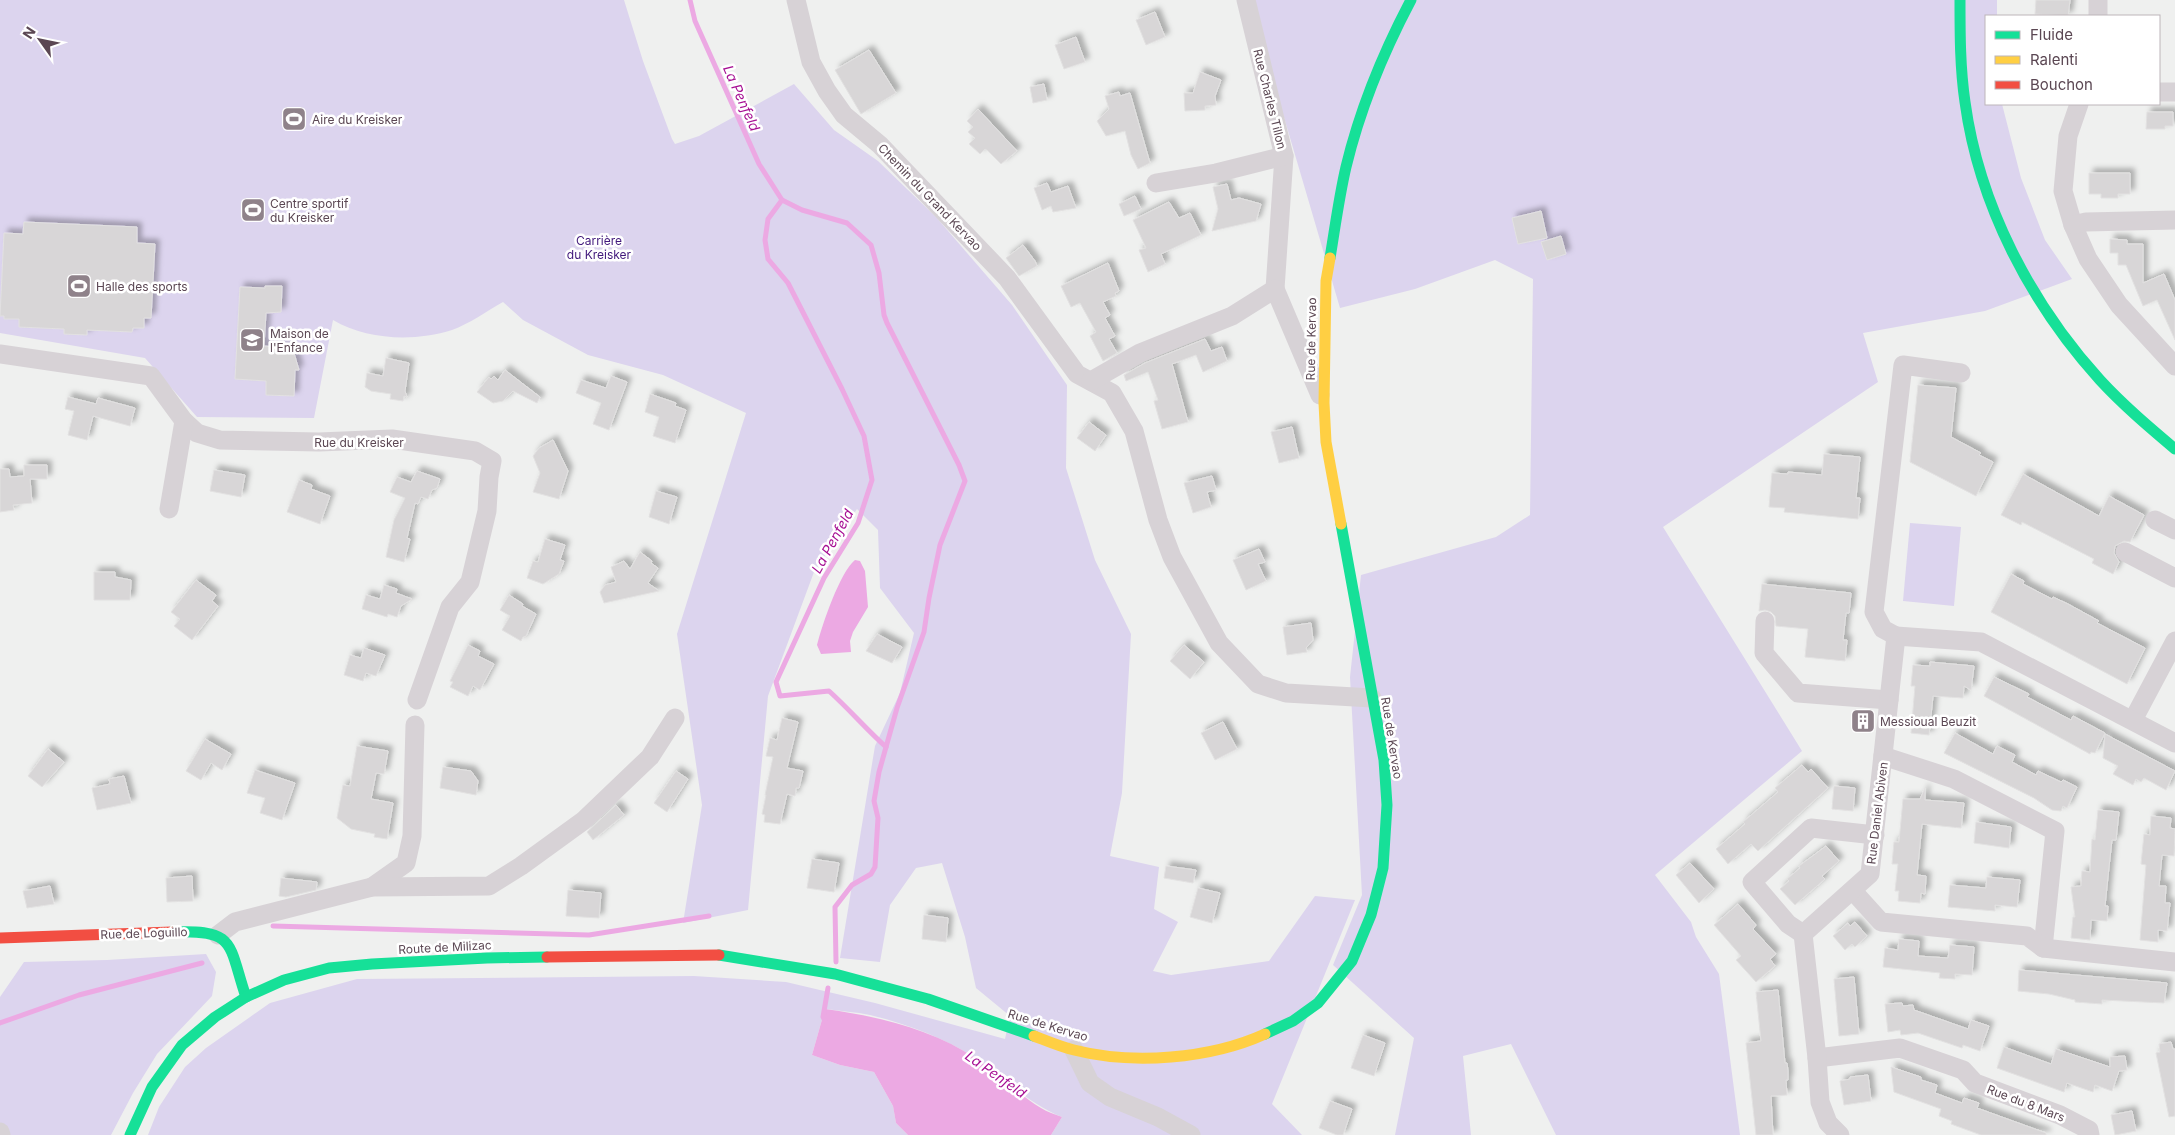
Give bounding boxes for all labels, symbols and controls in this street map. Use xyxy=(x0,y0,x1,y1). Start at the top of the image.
north arrow xyxy=(15,15,65,65)
legend xyxy=(1985,15,2160,105)
text: N xyxy=(19,24,39,42)
text: Fluide xyxy=(2030,25,2073,44)
street label: Rue Charles Tillon xyxy=(1250,47,1290,151)
text: Ralenti xyxy=(2030,50,2078,69)
water label: La Penfeld xyxy=(720,62,764,134)
text: Bouchon xyxy=(2030,75,2093,94)
sports icon: Aire du Kreisker xyxy=(281,106,307,132)
place label: Aire du Kreisker xyxy=(312,112,403,127)
street label: Chemin du Grand Kervao xyxy=(875,141,985,253)
place label: Centre sportif du Kreisker xyxy=(270,196,349,225)
sports icon: Centre sportif du Kreisker xyxy=(240,197,266,223)
park label: Carrière du Kreisker xyxy=(567,233,632,262)
sports icon: Halle des sports xyxy=(66,273,92,299)
place label: Halle des sports xyxy=(96,279,188,294)
street label: Rue de Kervao xyxy=(1303,297,1319,381)
place label: Maison de l'Enfance xyxy=(270,326,329,355)
school or university icon: Maison de l'Enfance xyxy=(239,327,265,353)
street label: Rue du Kreisker xyxy=(314,435,404,450)
water label: La Penfeld xyxy=(807,506,857,576)
street label: Rue de Kervao xyxy=(1378,696,1406,780)
building icon: Messioual Beuzit xyxy=(1850,708,1876,734)
place label: Messioual Beuzit xyxy=(1880,714,1976,729)
street label: Rue Daniel Abiven xyxy=(1863,761,1891,865)
street label: Rue de Loguillo xyxy=(100,924,188,942)
street label: Route de Milizac xyxy=(398,937,492,957)
street label: Rue de Kervao xyxy=(1006,1006,1090,1044)
water label: La Penfeld xyxy=(962,1047,1030,1101)
street label: Rue du 8 Mars xyxy=(1985,1081,2067,1125)

